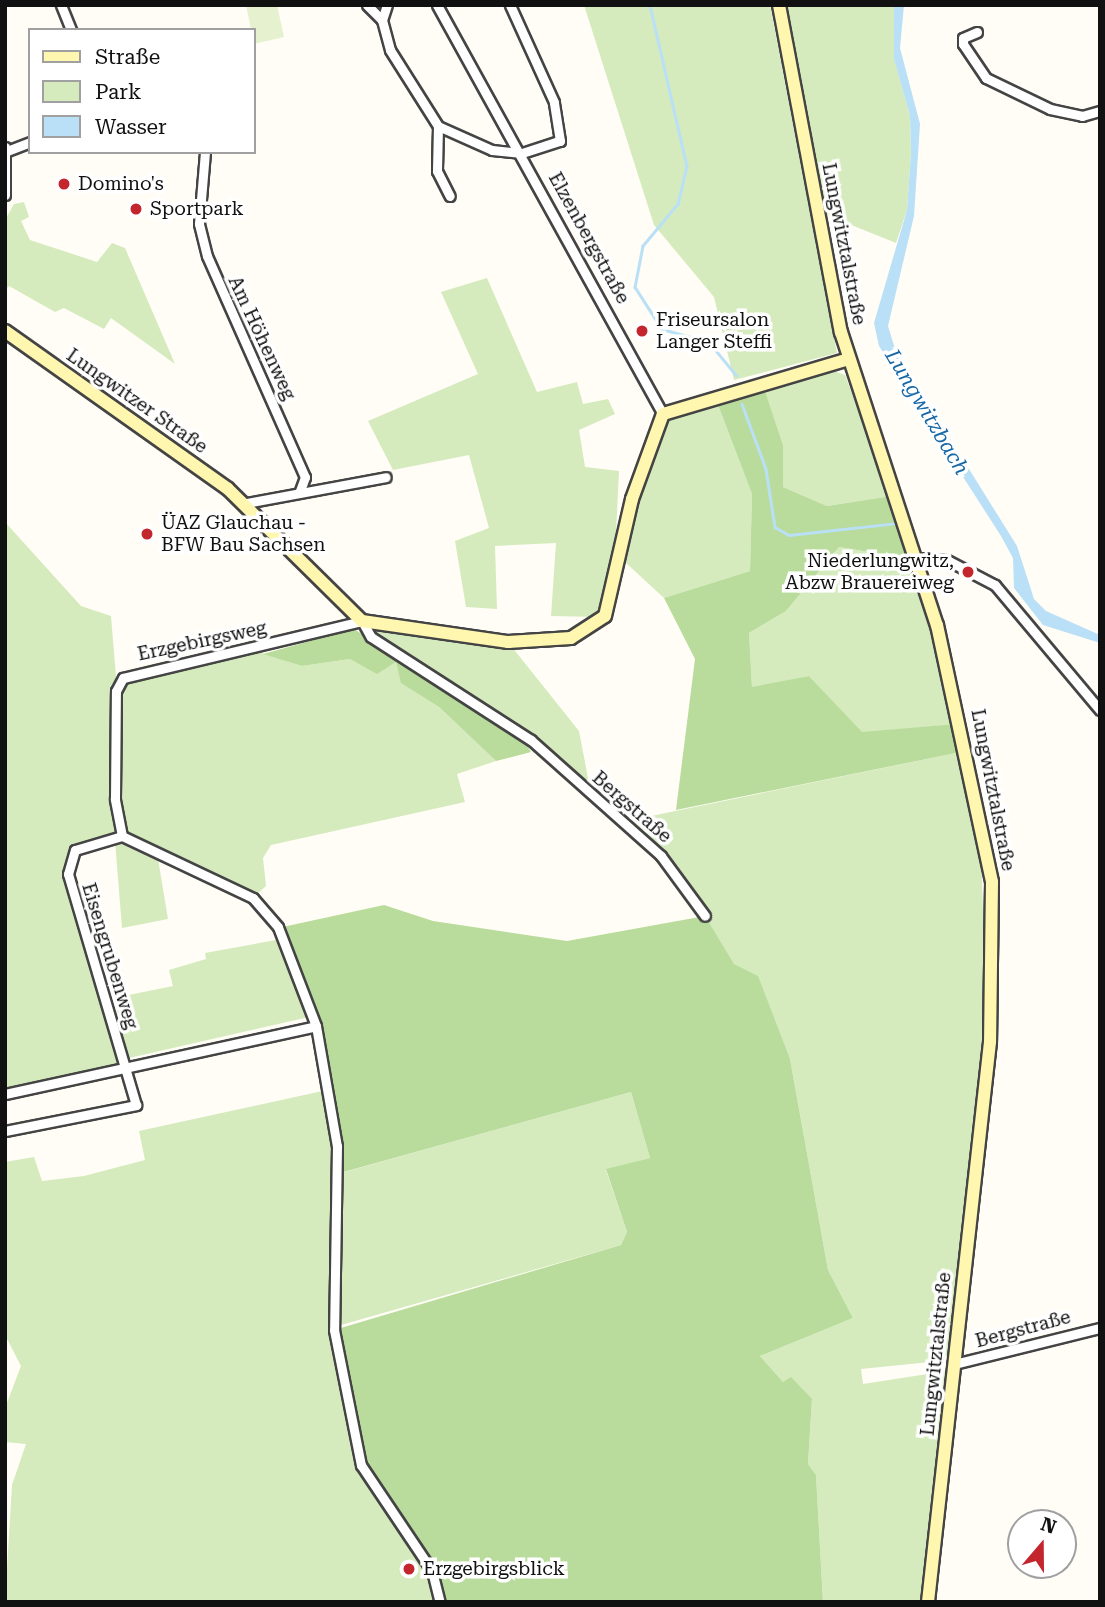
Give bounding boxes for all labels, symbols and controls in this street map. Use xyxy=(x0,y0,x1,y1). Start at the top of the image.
legend xyxy=(28,28,256,154)
text: Straße xyxy=(95,45,160,69)
text: Park xyxy=(95,80,141,104)
text: Wasser xyxy=(95,115,167,139)
street label: Lungwitztalstraße xyxy=(817,161,871,327)
street label: Elzenbergstraße xyxy=(543,168,635,308)
place label: Domino's xyxy=(78,173,164,195)
marker: Domino's xyxy=(56,176,72,192)
place label: Sportpark xyxy=(150,198,243,220)
marker: Sportpark xyxy=(128,201,144,217)
street label: Am Höhenweg xyxy=(223,272,301,404)
place label: Friseursalon Langer Steffi xyxy=(656,309,772,353)
marker: Friseursalon Langer Steffi xyxy=(634,323,650,339)
street label: Lungwitzer Straße xyxy=(62,344,212,458)
water label: Lungwitzbach xyxy=(880,345,974,479)
place label: ÜAZ Glauchau - BFW Bau Sachsen xyxy=(161,512,325,556)
marker: ÜAZ Glauchau - BFW Bau Sachsen xyxy=(139,526,155,542)
place label: Niederlungwitz, Abzw Brauereiweg xyxy=(785,550,954,594)
marker: Niederlungwitz, Abzw Brauereiweg xyxy=(960,564,976,580)
street label: Erzgebirgsweg xyxy=(135,616,269,666)
street label: Lungwitztalstraße xyxy=(966,707,1020,873)
street label: Bergstraße xyxy=(588,766,676,848)
street label: Eisengrubenweg xyxy=(77,880,143,1032)
street label: Lungwitztalstraße xyxy=(916,1271,956,1437)
street label: Bergstraße xyxy=(973,1305,1073,1353)
north arrow xyxy=(1007,1509,1077,1579)
text: N xyxy=(1038,1512,1059,1539)
place label: Erzgebirgsblick xyxy=(423,1558,565,1580)
marker: Erzgebirgsblick xyxy=(401,1561,417,1577)

